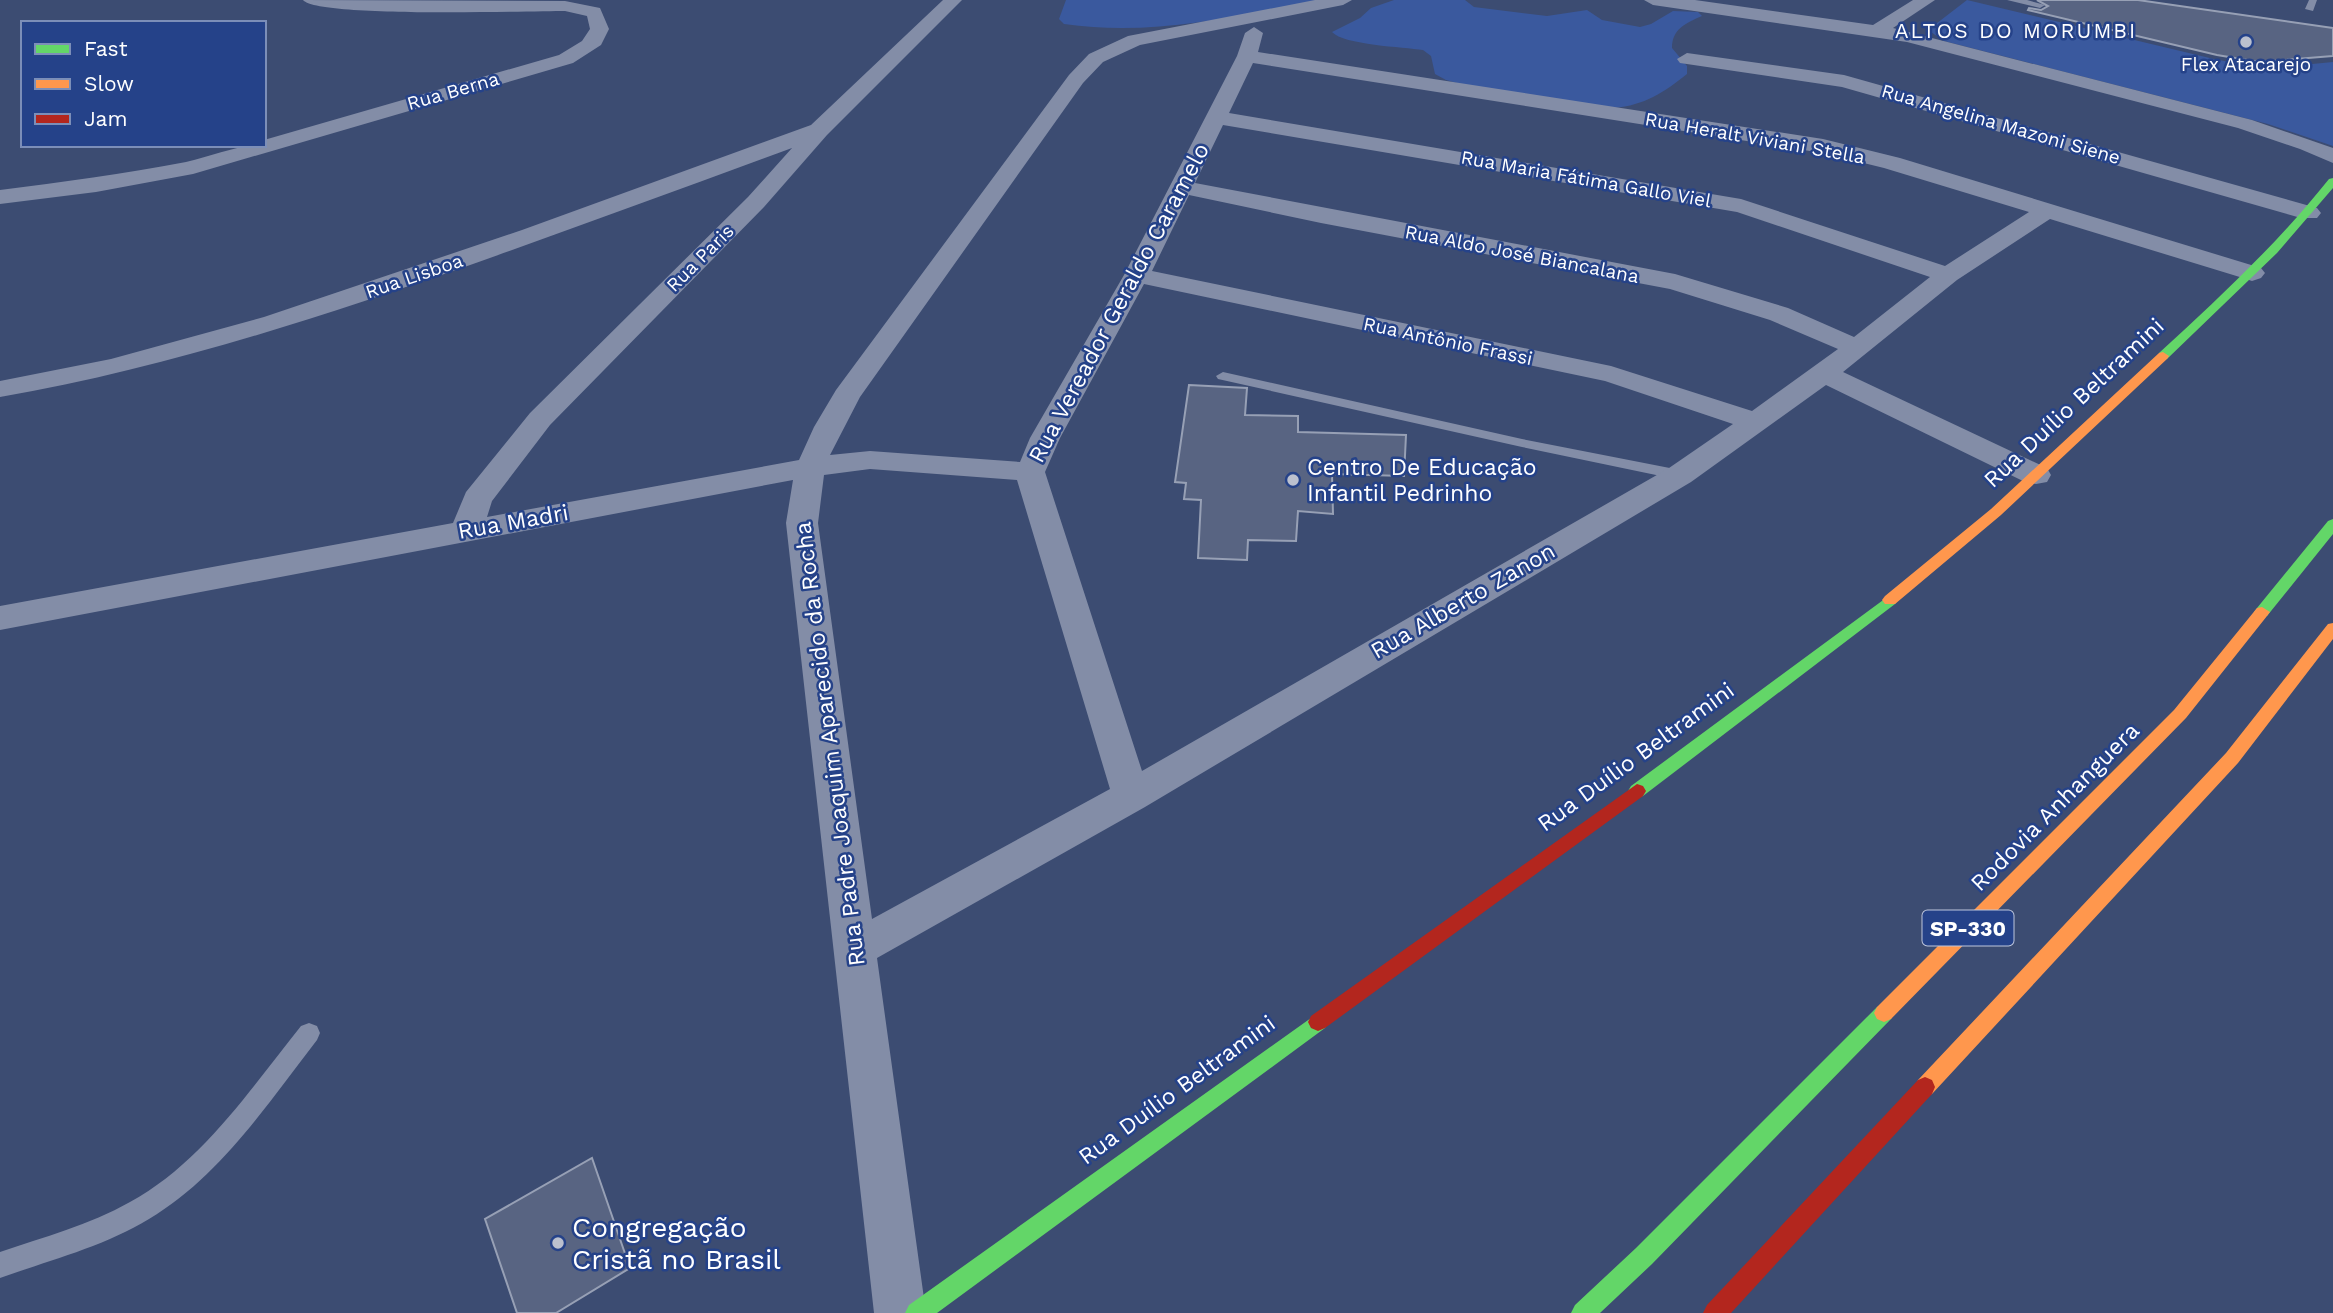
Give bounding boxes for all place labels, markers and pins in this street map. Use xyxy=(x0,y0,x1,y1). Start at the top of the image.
marker: Flex Atacarejo xyxy=(2238,34,2254,50)
place label: Flex Atacarejo xyxy=(2181,53,2311,76)
place label: Centro De Educação Infantil Pedrinho xyxy=(1307,454,1537,507)
marker: Centro De Educação Infantil Pedrinho xyxy=(1285,472,1301,488)
place label: Congregação Cristã no Brasil xyxy=(572,1211,781,1276)
marker: Congregação Cristã no Brasil xyxy=(550,1235,566,1251)

